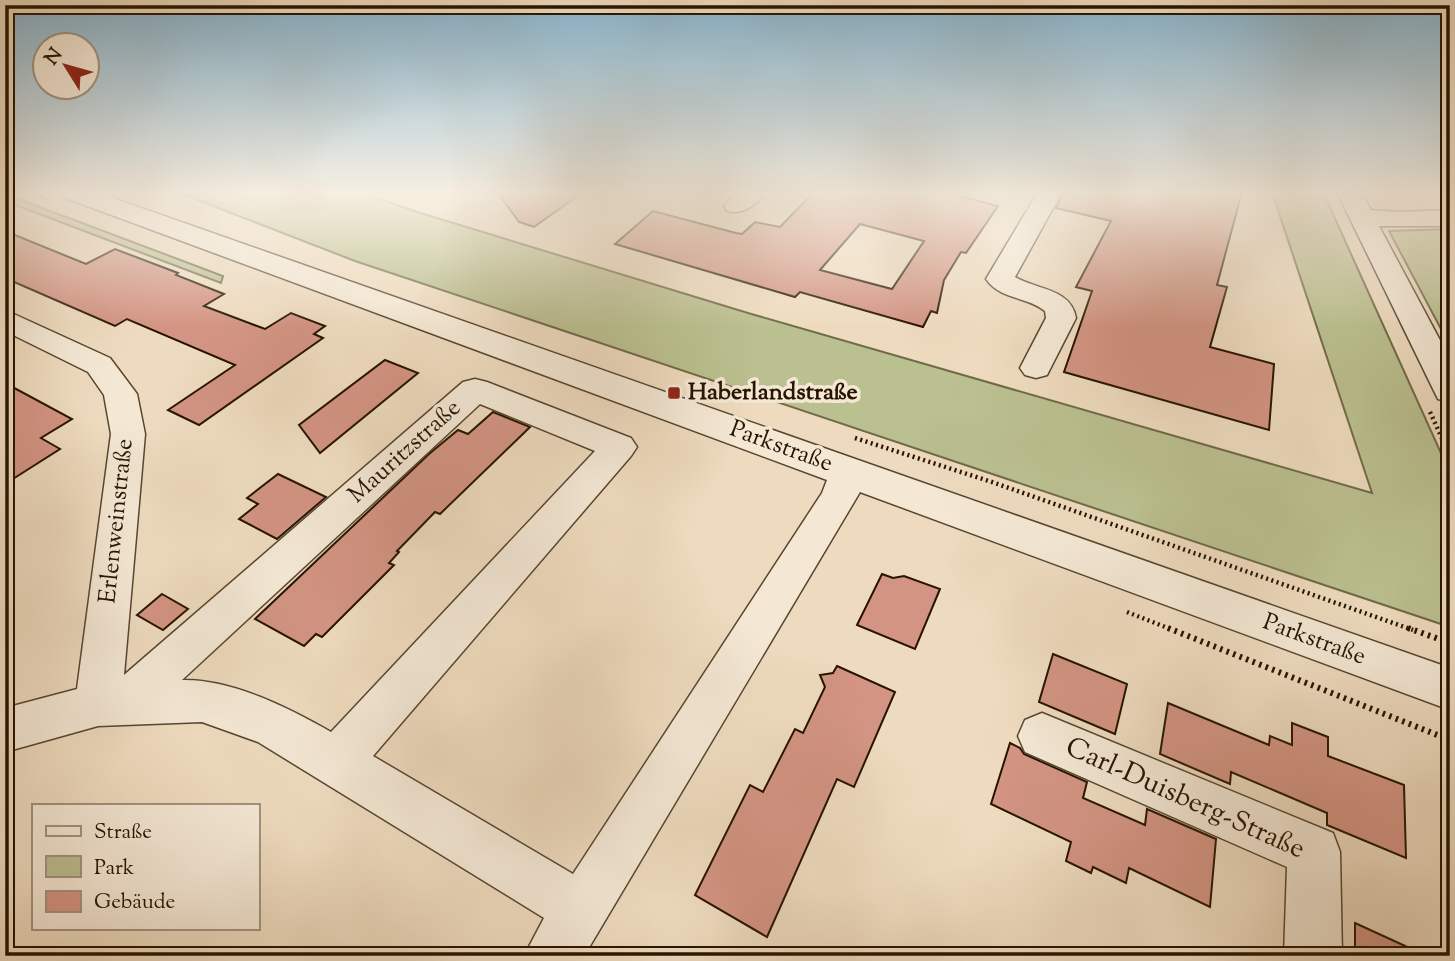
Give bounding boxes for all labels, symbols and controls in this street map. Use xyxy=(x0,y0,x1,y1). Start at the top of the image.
north arrow xyxy=(32,32,102,102)
text: N xyxy=(39,43,70,71)
place label: Haberlandstraße xyxy=(688,376,858,410)
marker: Haberlandstraße xyxy=(666,385,682,401)
street label: Mauritzstraße xyxy=(341,392,469,512)
street label: Parkstraße xyxy=(725,413,837,481)
street label: Erlenweinstraße xyxy=(91,437,143,605)
street label: Parkstraße xyxy=(1258,606,1370,674)
street label: Carl-Duisberg-Straße xyxy=(1059,728,1311,870)
legend xyxy=(32,804,259,930)
text: Straße xyxy=(94,818,152,848)
text: Park xyxy=(94,854,135,884)
text: Gebäude xyxy=(94,888,175,918)

